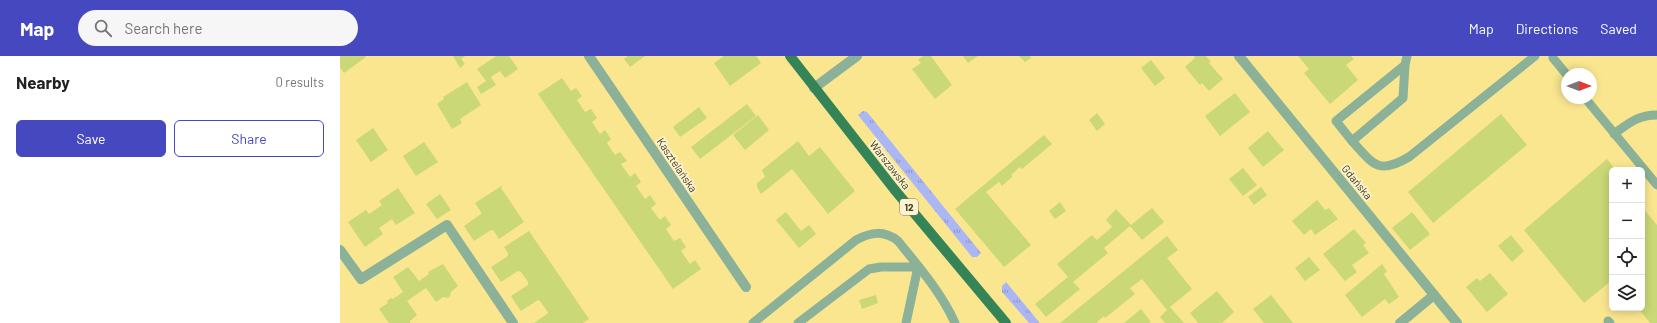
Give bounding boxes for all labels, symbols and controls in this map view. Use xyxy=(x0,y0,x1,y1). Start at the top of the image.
search box xyxy=(78,10,358,46)
text: Map xyxy=(20,17,54,40)
icon: search xyxy=(92,17,114,39)
text: Search here xyxy=(124,19,202,37)
text: Map xyxy=(1469,20,1494,37)
text: Directions xyxy=(1516,20,1578,37)
text: Saved xyxy=(1600,20,1637,37)
north arrow xyxy=(1561,68,1597,104)
text: Nearby xyxy=(16,72,70,92)
text: 0 results xyxy=(275,74,324,90)
button: Save xyxy=(16,120,166,157)
button: Share xyxy=(174,120,324,157)
street label: Kasztelańska xyxy=(655,135,700,194)
street label: Warszawska xyxy=(867,138,913,192)
street label: Gdańska xyxy=(1340,162,1375,202)
map controls xyxy=(1609,167,1645,311)
button: + xyxy=(1609,167,1645,203)
road number: 12 xyxy=(900,199,918,215)
button: − xyxy=(1609,203,1645,239)
button: locate xyxy=(1609,239,1645,275)
button: layers xyxy=(1609,275,1645,311)

